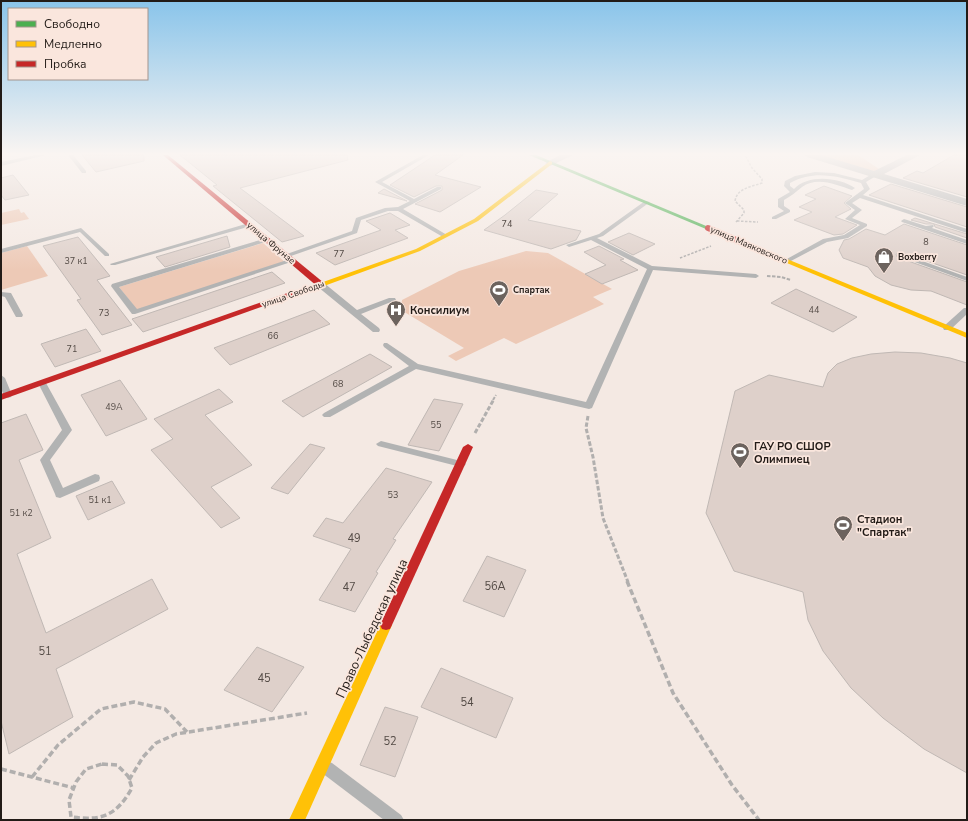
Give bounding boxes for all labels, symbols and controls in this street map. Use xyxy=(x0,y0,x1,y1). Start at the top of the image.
legend xyxy=(8,8,148,80)
text: Свободно xyxy=(44,16,100,32)
text: Медленно xyxy=(44,36,102,52)
text: Пробка xyxy=(44,56,87,72)
house number: 74 xyxy=(502,218,513,230)
street label: улица Фрунзе xyxy=(244,219,298,267)
street label: улица Маяковского xyxy=(709,223,789,267)
house number: 8 xyxy=(923,236,929,248)
shop icon: Boxberry xyxy=(873,246,895,274)
house number: 77 xyxy=(334,248,344,260)
place label: Boxberry xyxy=(898,251,937,263)
house number: 37 к1 xyxy=(64,255,88,267)
street label: улица Свободы xyxy=(260,278,326,310)
sports icon: Спартак xyxy=(488,279,510,307)
place label: Спартак xyxy=(513,284,550,296)
hospital icon: Консилиум xyxy=(385,299,407,327)
place label: Консилиум xyxy=(410,303,469,318)
house number: 44 xyxy=(809,304,820,316)
house number: 73 xyxy=(99,307,109,319)
house number: 66 xyxy=(268,330,278,342)
house number: 71 xyxy=(67,343,77,355)
house number: 68 xyxy=(333,378,343,390)
house number: 49А xyxy=(105,401,123,413)
house number: 55 xyxy=(431,419,441,431)
place label: ГАУ РО СШОР Олимпиец xyxy=(754,439,831,467)
sports icon: ГАУ РО СШОР Олимпиец xyxy=(729,441,751,469)
house number: 53 xyxy=(388,489,398,501)
house number: 51 к1 xyxy=(88,494,112,506)
house number: 51 к2 xyxy=(9,507,33,519)
place label: Стадион "Спартак" xyxy=(857,512,911,540)
sports icon: Стадион "Спартак" xyxy=(832,514,854,542)
house number: 49 xyxy=(347,531,361,546)
street label: Право-Лыбедская улица xyxy=(332,556,412,701)
house number: 56А xyxy=(484,579,506,594)
house number: 47 xyxy=(342,580,356,595)
house number: 51 xyxy=(38,644,52,659)
house number: 45 xyxy=(257,671,271,686)
house number: 54 xyxy=(460,695,474,710)
house number: 52 xyxy=(383,734,397,749)

